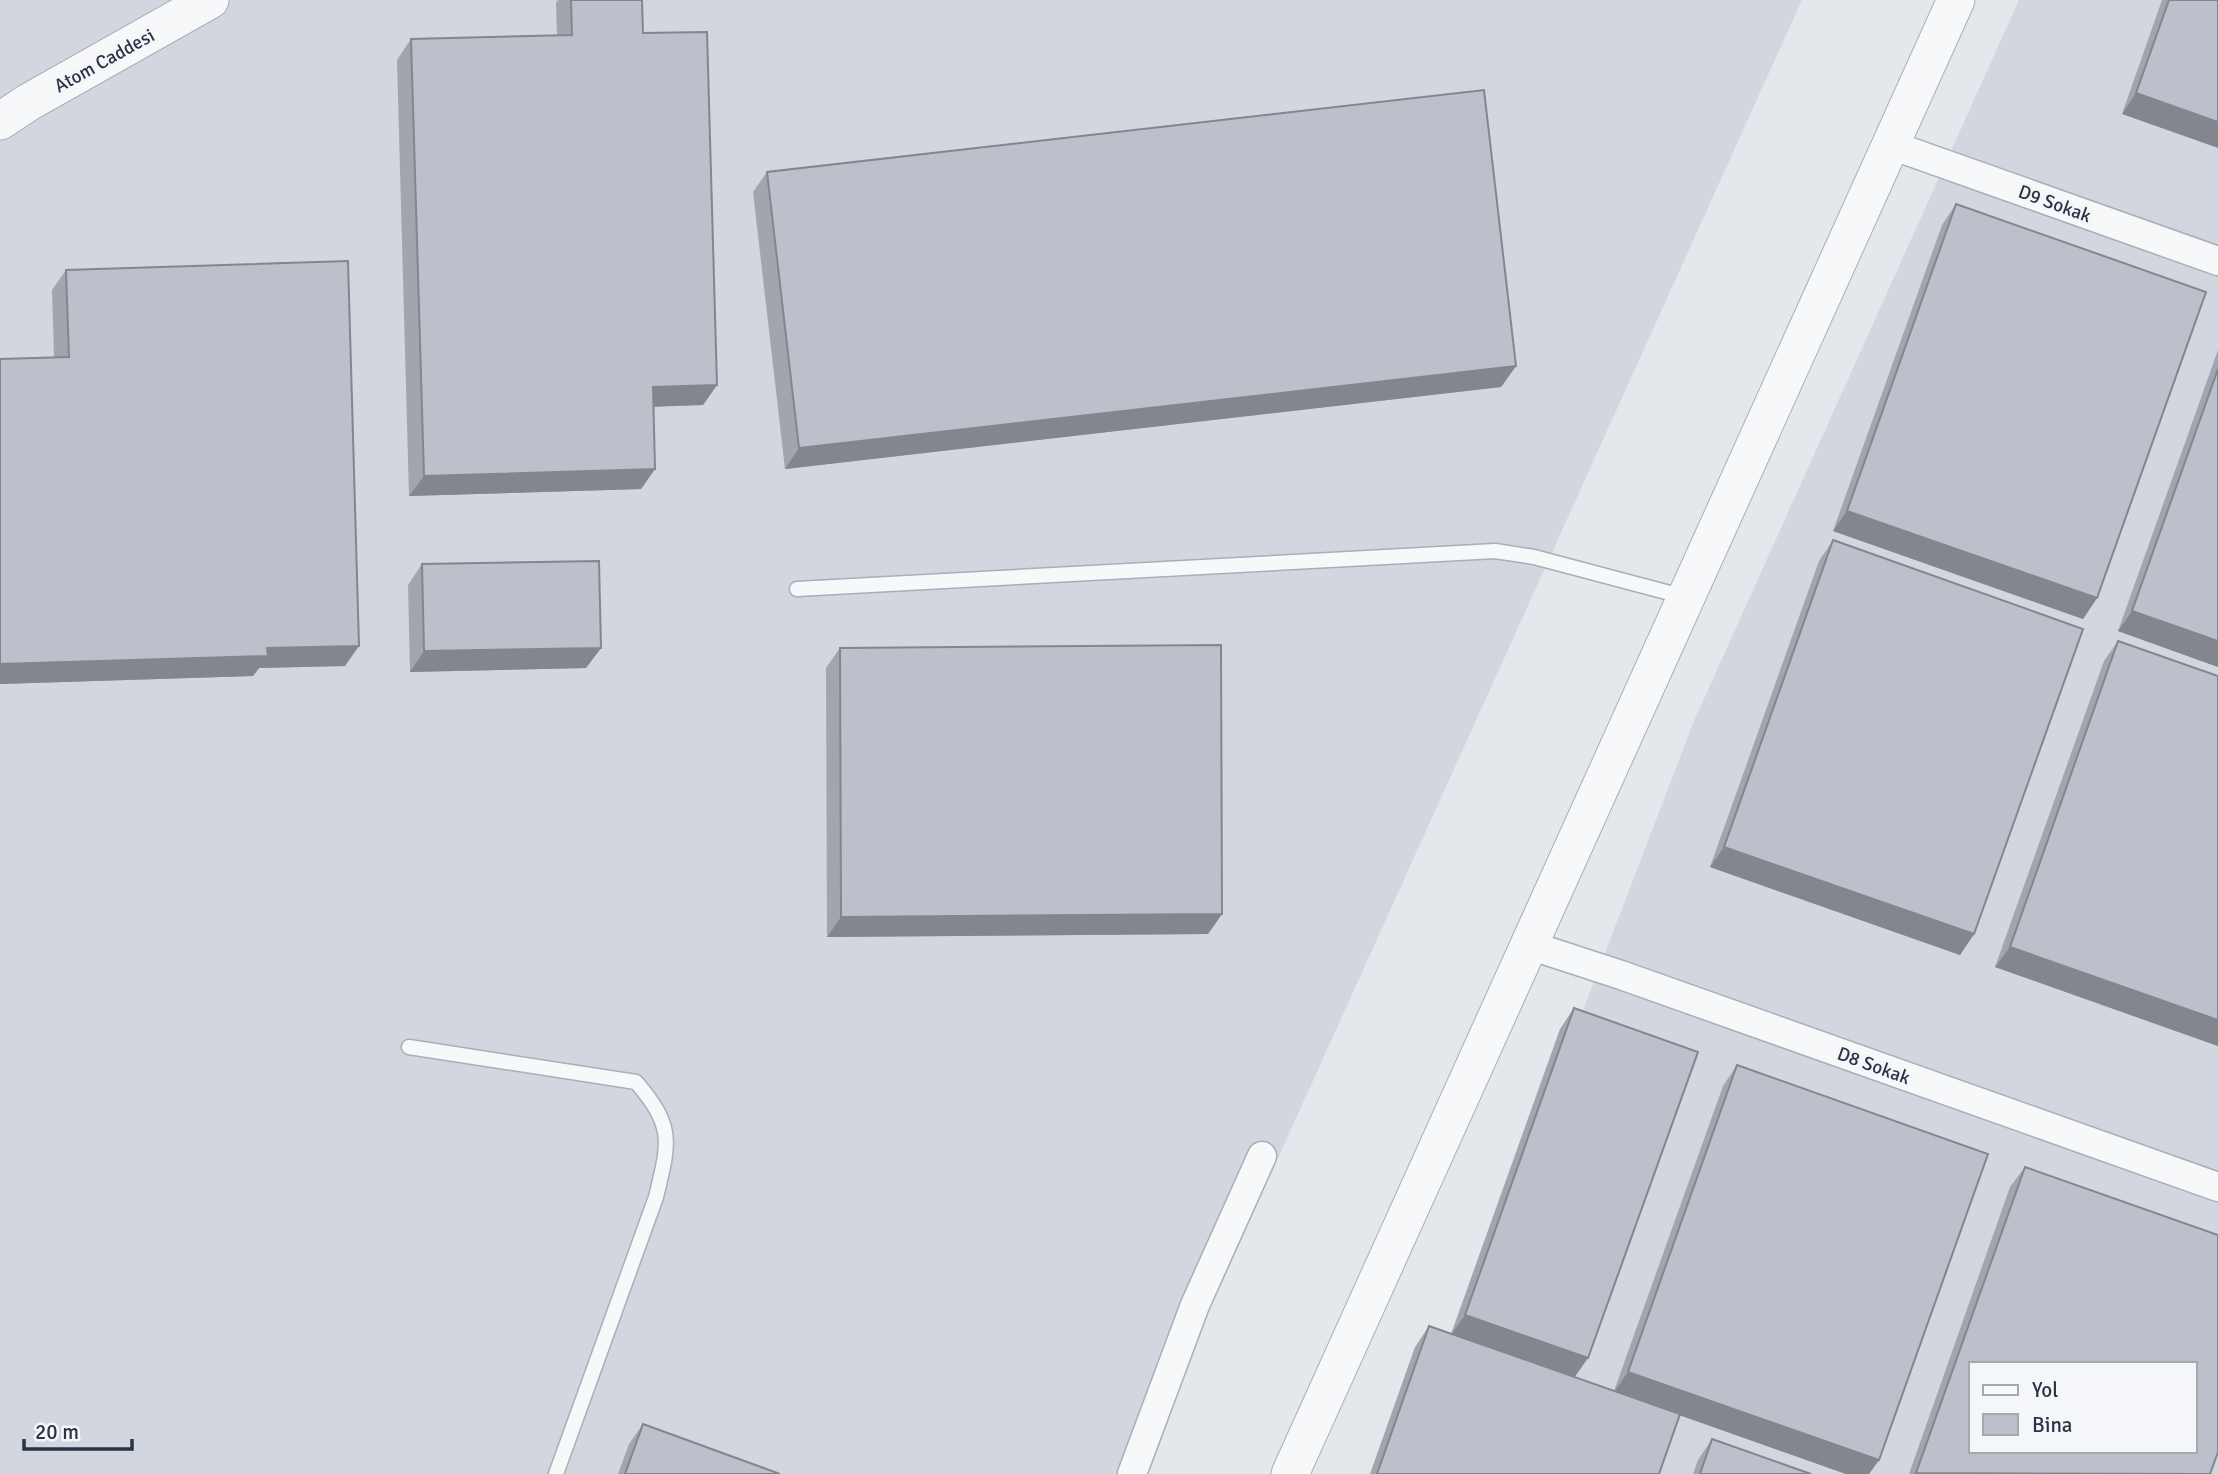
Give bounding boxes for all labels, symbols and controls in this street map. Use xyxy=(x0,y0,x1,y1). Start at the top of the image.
street label: Atom Caddesi xyxy=(50,23,159,98)
street label: D9 Sokak xyxy=(2015,180,2095,228)
street label: D8 Sokak xyxy=(1834,1042,1914,1090)
legend xyxy=(1969,1362,2197,1453)
text: Yol xyxy=(2032,1377,2058,1403)
scale bar xyxy=(24,1408,133,1452)
text: Bina xyxy=(2032,1412,2073,1438)
text: 20 m xyxy=(35,1419,79,1445)

